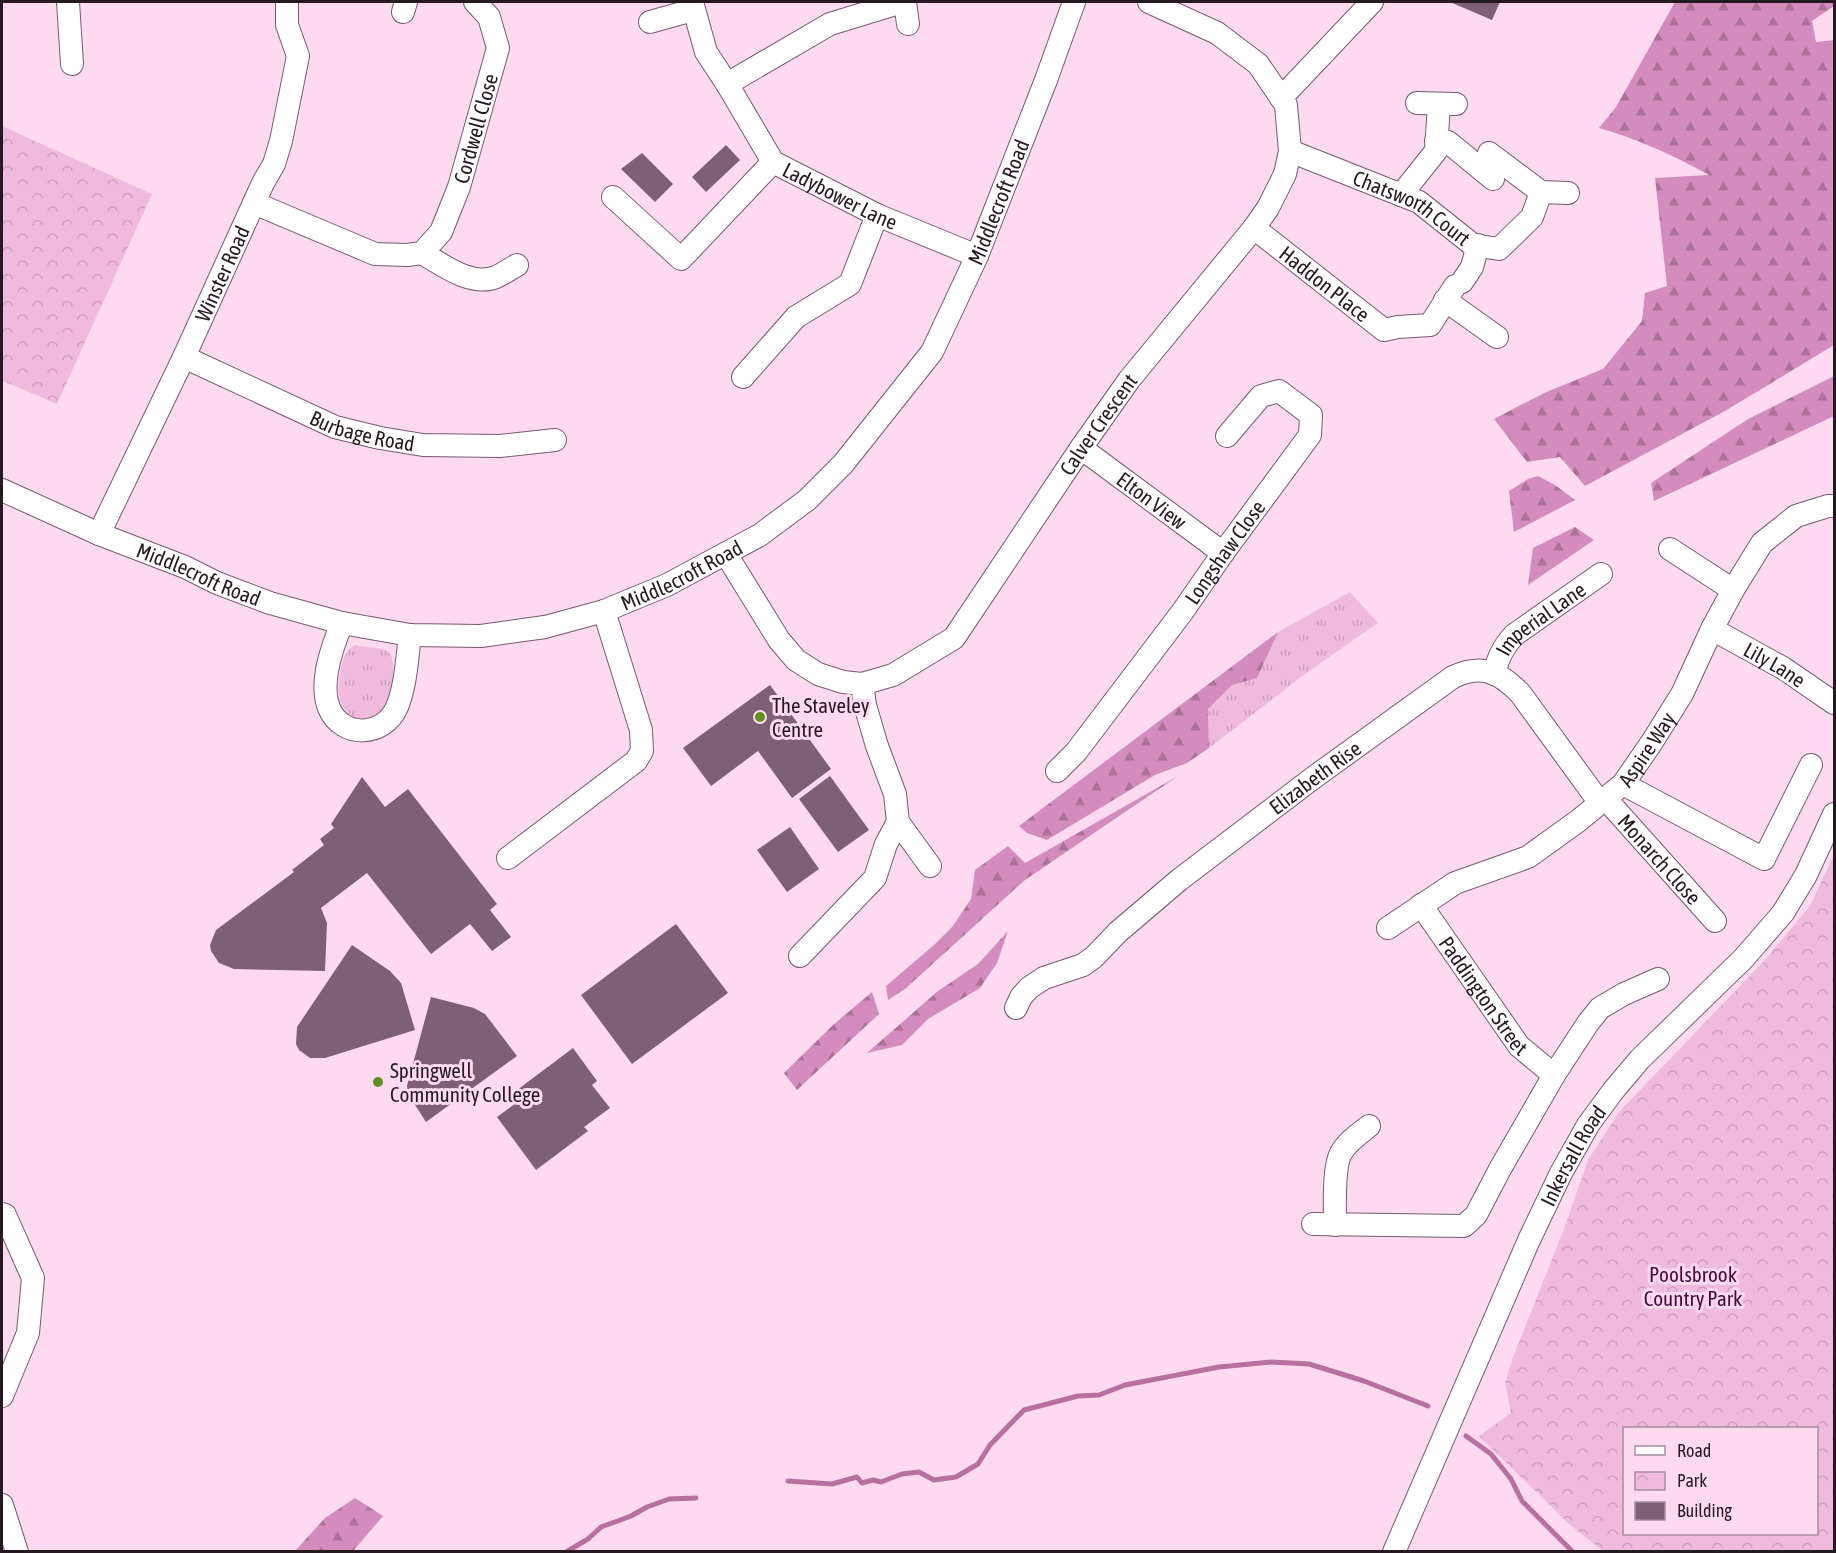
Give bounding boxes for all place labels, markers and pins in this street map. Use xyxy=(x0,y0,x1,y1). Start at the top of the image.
place label: The Staveley Centre xyxy=(772,693,870,741)
marker: The Staveley Centre xyxy=(753,710,767,724)
place label: Springwell Community College xyxy=(390,1058,540,1106)
marker: Springwell Community College xyxy=(371,1075,385,1089)

